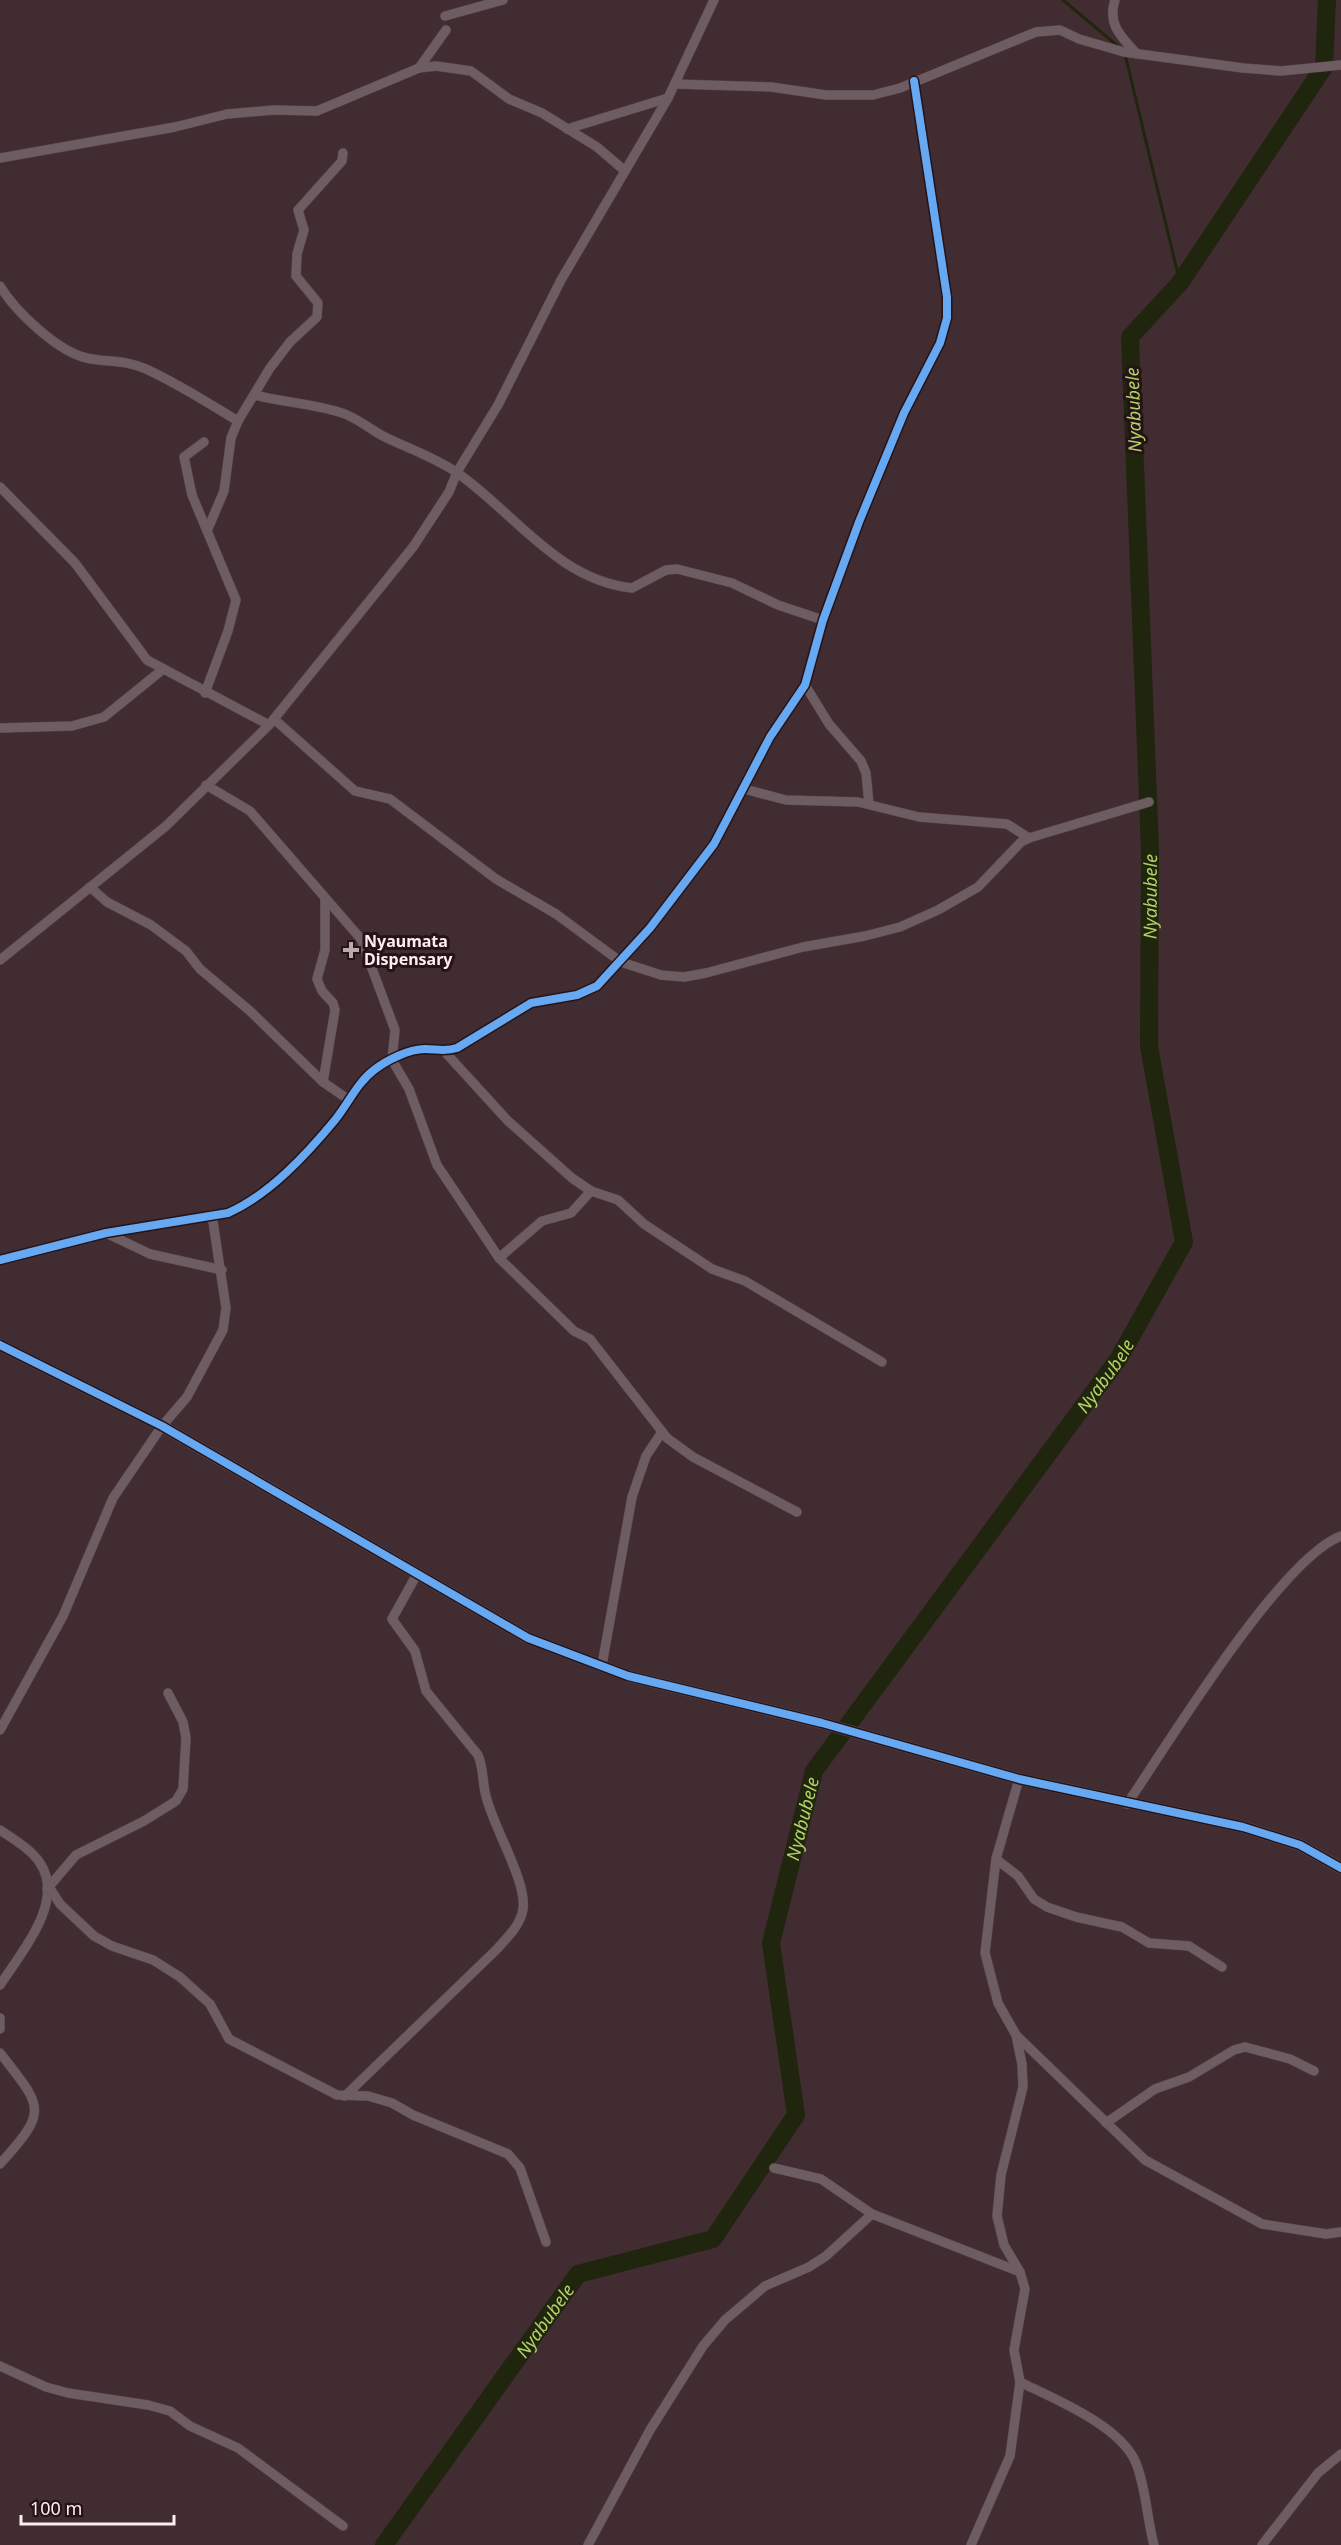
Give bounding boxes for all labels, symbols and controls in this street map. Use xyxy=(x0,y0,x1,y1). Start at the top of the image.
water label: Nyabubele xyxy=(1120,367,1146,453)
water label: Nyabubele xyxy=(1138,854,1162,939)
place label: Nyaumata Dispensary xyxy=(364,930,453,970)
marker: Nyaumata Dispensary xyxy=(342,941,360,959)
water label: Nyabubele xyxy=(1071,1335,1139,1418)
water label: Nyabubele xyxy=(780,1774,824,1863)
water label: Nyabubele xyxy=(510,2279,579,2362)
scale bar xyxy=(21,2488,174,2526)
text: 100 m xyxy=(30,2496,82,2520)

